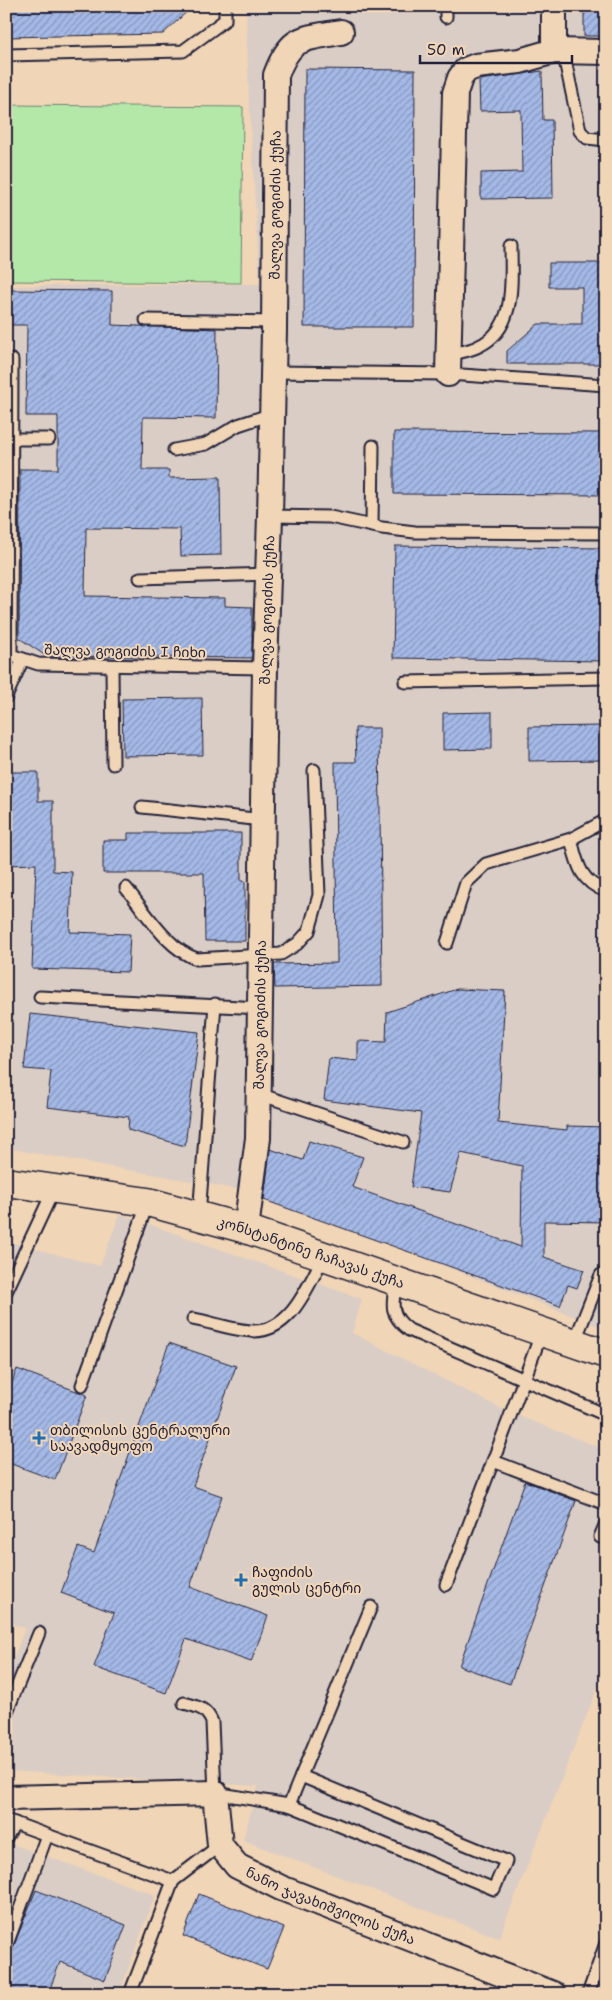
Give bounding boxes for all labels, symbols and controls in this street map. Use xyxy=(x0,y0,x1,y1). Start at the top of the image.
scale bar xyxy=(420,32,572,64)
text: 50 m xyxy=(427,40,465,60)
street label: შალვა გოგიძის ქუჩა xyxy=(265,130,285,280)
street label: შალვა გოგიძის ქუჩა xyxy=(256,535,278,685)
street label: შალვა გოგიძის I ჩიხი xyxy=(44,641,206,661)
street label: შალვა გოგიძის ქუჩა xyxy=(250,940,270,1090)
street label: კონსტანტინე ჩაჩავას ქუჩა xyxy=(215,1213,407,1292)
place label: თბილისის ცენტრალური საავადმყოფო xyxy=(50,1421,230,1455)
marker: თბილისის ცენტრალური საავადმყოფო xyxy=(32,1431,46,1445)
place label: ჩაფიძის გულის ცენტრი xyxy=(252,1563,361,1597)
marker: ჩაფიძის გულის ცენტრი xyxy=(234,1573,248,1587)
street label: ნანო ჯავახიშვილის ქუჩა xyxy=(243,1863,418,1948)

